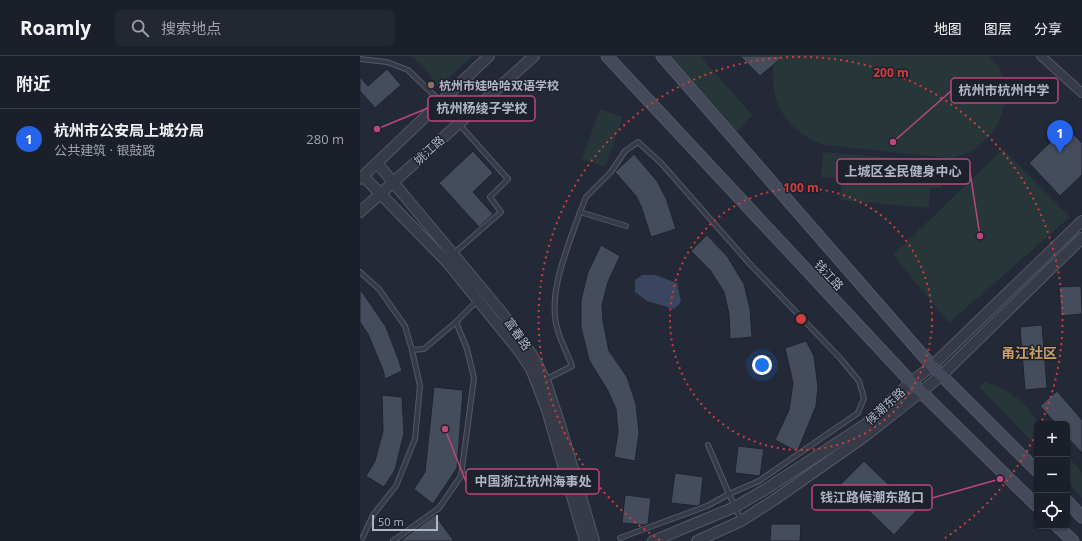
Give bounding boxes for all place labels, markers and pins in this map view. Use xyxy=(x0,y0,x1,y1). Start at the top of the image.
place label: 杭州市娃哈哈双语学校 xyxy=(439,77,559,94)
callout: 杭州市杭州中学 xyxy=(951,78,1058,103)
marker: 杭州市娃哈哈双语学校 xyxy=(426,80,436,90)
callout: 杭州杨绫子学校 xyxy=(428,96,535,121)
pin: 1 xyxy=(1047,120,1073,153)
callout: 上城区全民健身中心 xyxy=(837,159,970,184)
centre of rings xyxy=(794,312,808,326)
callout: 中国浙江杭州海事处 xyxy=(466,469,599,494)
callout: 钱江路候潮东路口 xyxy=(812,485,932,510)

